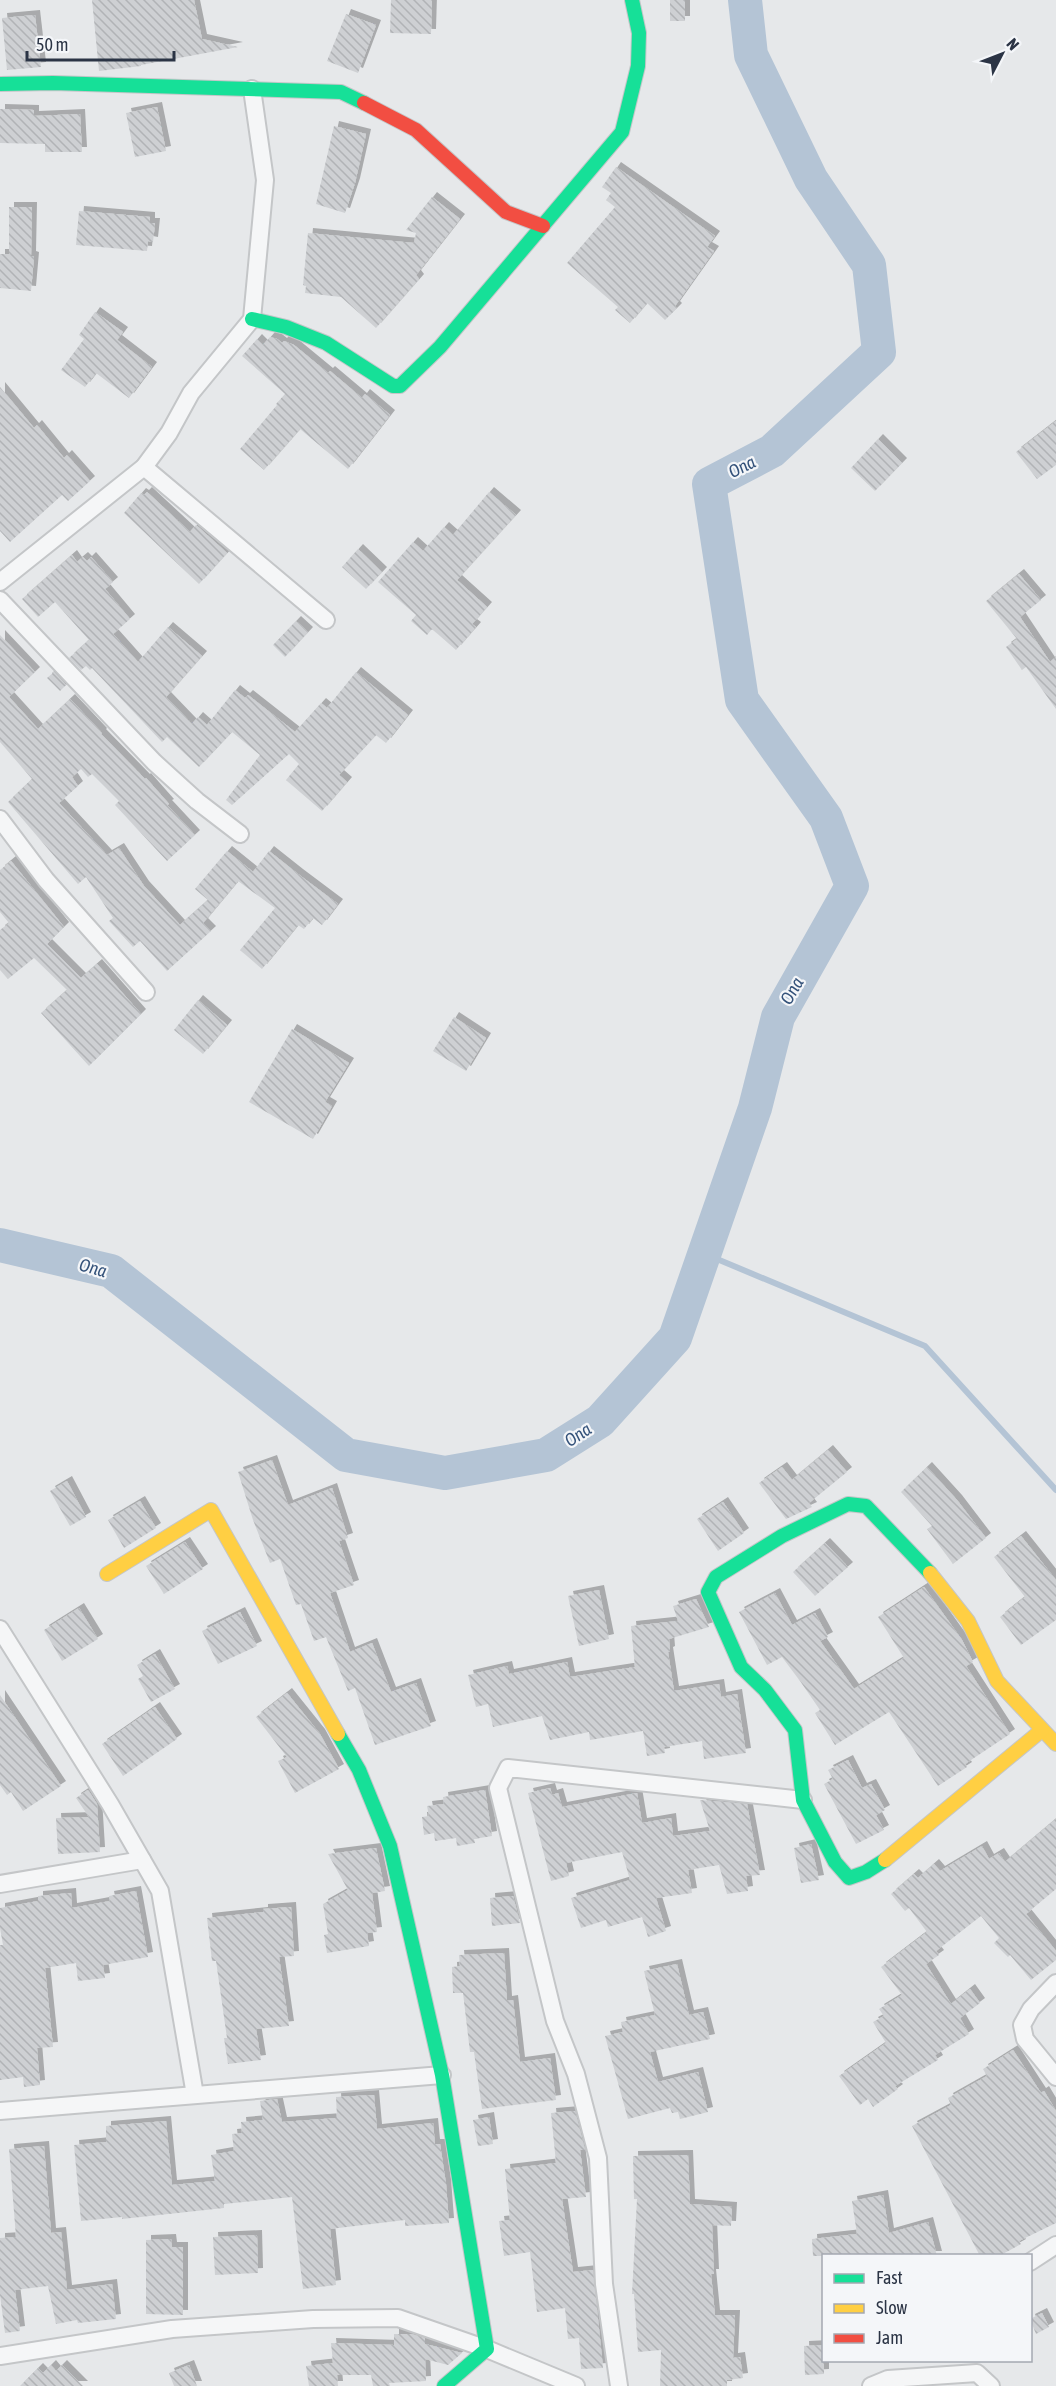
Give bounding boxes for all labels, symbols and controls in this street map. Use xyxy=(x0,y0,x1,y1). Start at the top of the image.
scale bar xyxy=(27,24,174,62)
north arrow xyxy=(972,24,1032,84)
text: 50 m xyxy=(36,34,68,55)
text: N xyxy=(1003,34,1023,53)
water label: Ona xyxy=(725,451,759,482)
water label: Ona xyxy=(776,973,808,1008)
water label: Ona xyxy=(77,1254,110,1282)
water label: Ona xyxy=(560,1418,596,1451)
legend xyxy=(822,2254,1032,2362)
text: Fast xyxy=(876,2267,903,2288)
text: Slow xyxy=(876,2297,907,2318)
text: Jam xyxy=(876,2327,903,2348)

